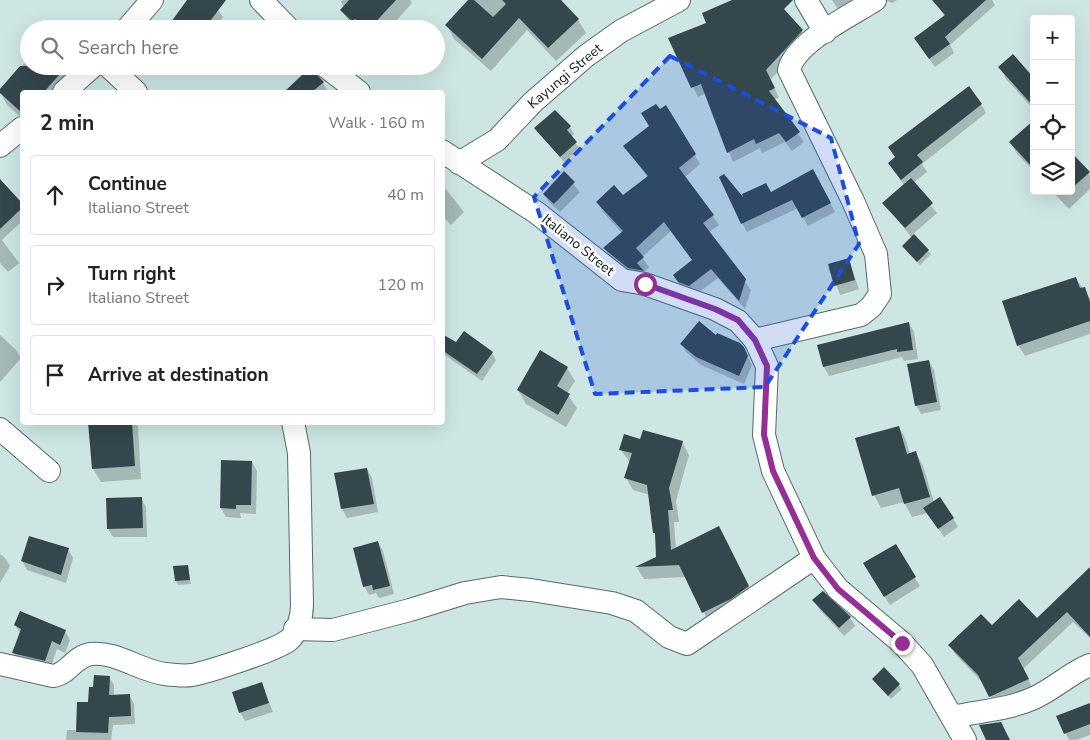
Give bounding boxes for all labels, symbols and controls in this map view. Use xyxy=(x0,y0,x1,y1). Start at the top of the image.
map controls xyxy=(1030,15,1075,195)
button: + xyxy=(1030,15,1075,60)
search box xyxy=(20,20,445,75)
icon: search xyxy=(38,34,66,62)
text: Search here xyxy=(78,35,179,61)
street label: Kayungi Street xyxy=(524,39,607,113)
button: − xyxy=(1030,60,1075,105)
button: locate xyxy=(1030,105,1075,150)
text: 2 min xyxy=(40,109,94,137)
text: Walk · 160 m xyxy=(329,112,425,134)
button: layers xyxy=(1030,150,1075,195)
text: Continue xyxy=(88,171,167,197)
icon: ahead xyxy=(41,181,69,209)
text: 40 m xyxy=(387,184,424,206)
text: Italiano Street xyxy=(88,197,189,219)
street label: Italiano Street xyxy=(538,210,618,280)
text: Turn right xyxy=(88,261,175,287)
icon: right xyxy=(41,271,69,299)
route start xyxy=(634,273,657,296)
text: 120 m xyxy=(377,274,424,296)
text: Italiano Street xyxy=(88,287,189,309)
icon: arrive xyxy=(41,361,69,389)
text: Arrive at destination xyxy=(88,362,269,388)
route end xyxy=(891,632,914,655)

